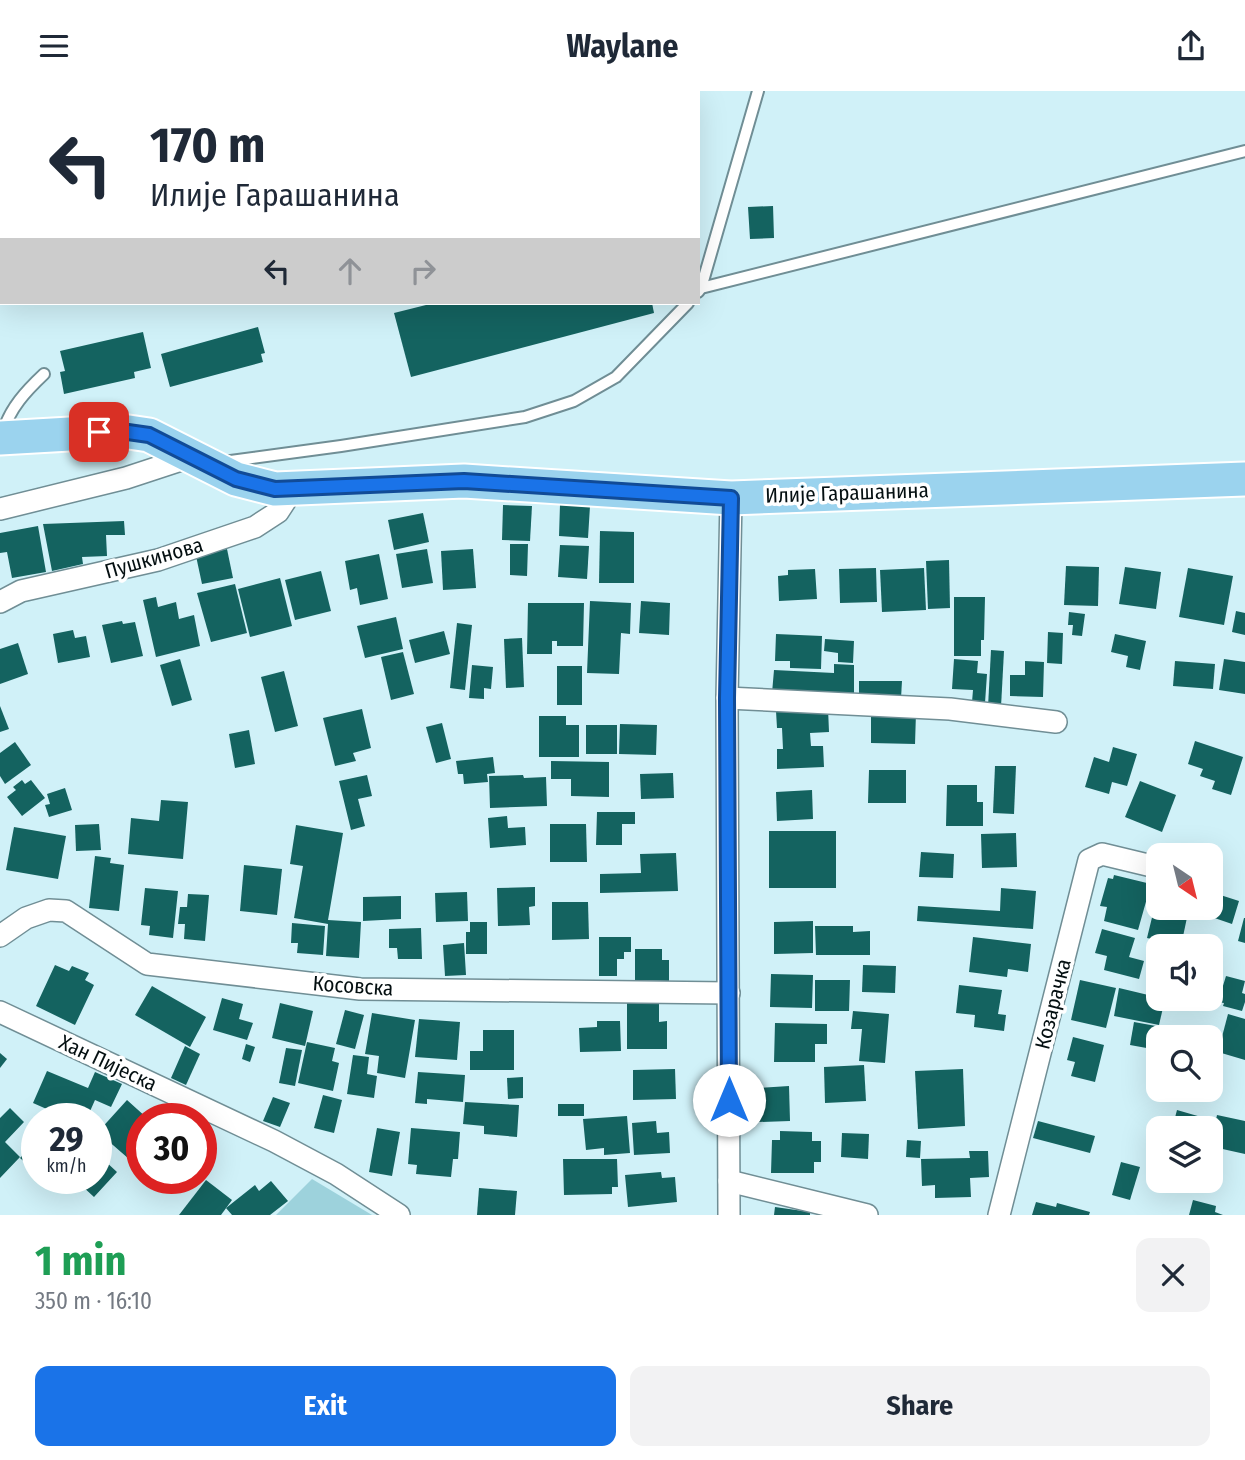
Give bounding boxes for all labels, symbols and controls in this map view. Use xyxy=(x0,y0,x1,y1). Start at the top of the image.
icon: menu xyxy=(35,27,73,65)
text: Waylane xyxy=(567,27,678,65)
icon: share xyxy=(1172,27,1210,65)
text: 170 m xyxy=(150,116,266,175)
icon: left xyxy=(35,119,126,210)
text: Илије Гарашанина xyxy=(150,176,400,214)
icon: left xyxy=(258,252,296,290)
icon: ahead xyxy=(331,252,369,290)
icon: right xyxy=(404,252,442,290)
pin xyxy=(69,402,129,462)
icon: arrive xyxy=(80,413,118,451)
street label: Илије Гарашанина xyxy=(765,477,929,509)
street label: Пушкинова xyxy=(102,532,206,584)
north arrow xyxy=(1146,843,1223,921)
map controls xyxy=(1146,843,1223,1193)
button: sound xyxy=(1146,934,1223,1011)
street label: Козарачка xyxy=(1029,956,1077,1052)
street label: Косовска xyxy=(312,970,394,1002)
button: search xyxy=(1146,1025,1223,1102)
street label: Хан Пијеска xyxy=(55,1029,161,1097)
position arrow xyxy=(692,1063,766,1137)
speed limit sign: 30 xyxy=(126,1103,217,1194)
button: layers xyxy=(1146,1116,1223,1193)
text: 29 xyxy=(49,1118,84,1160)
text: km/h xyxy=(46,1155,87,1177)
text: 1 min xyxy=(35,1236,126,1286)
button: close xyxy=(1136,1238,1210,1312)
text: 350 m · 16:10 xyxy=(35,1287,152,1315)
button: Exit xyxy=(35,1366,616,1446)
button: Share xyxy=(630,1366,1210,1446)

